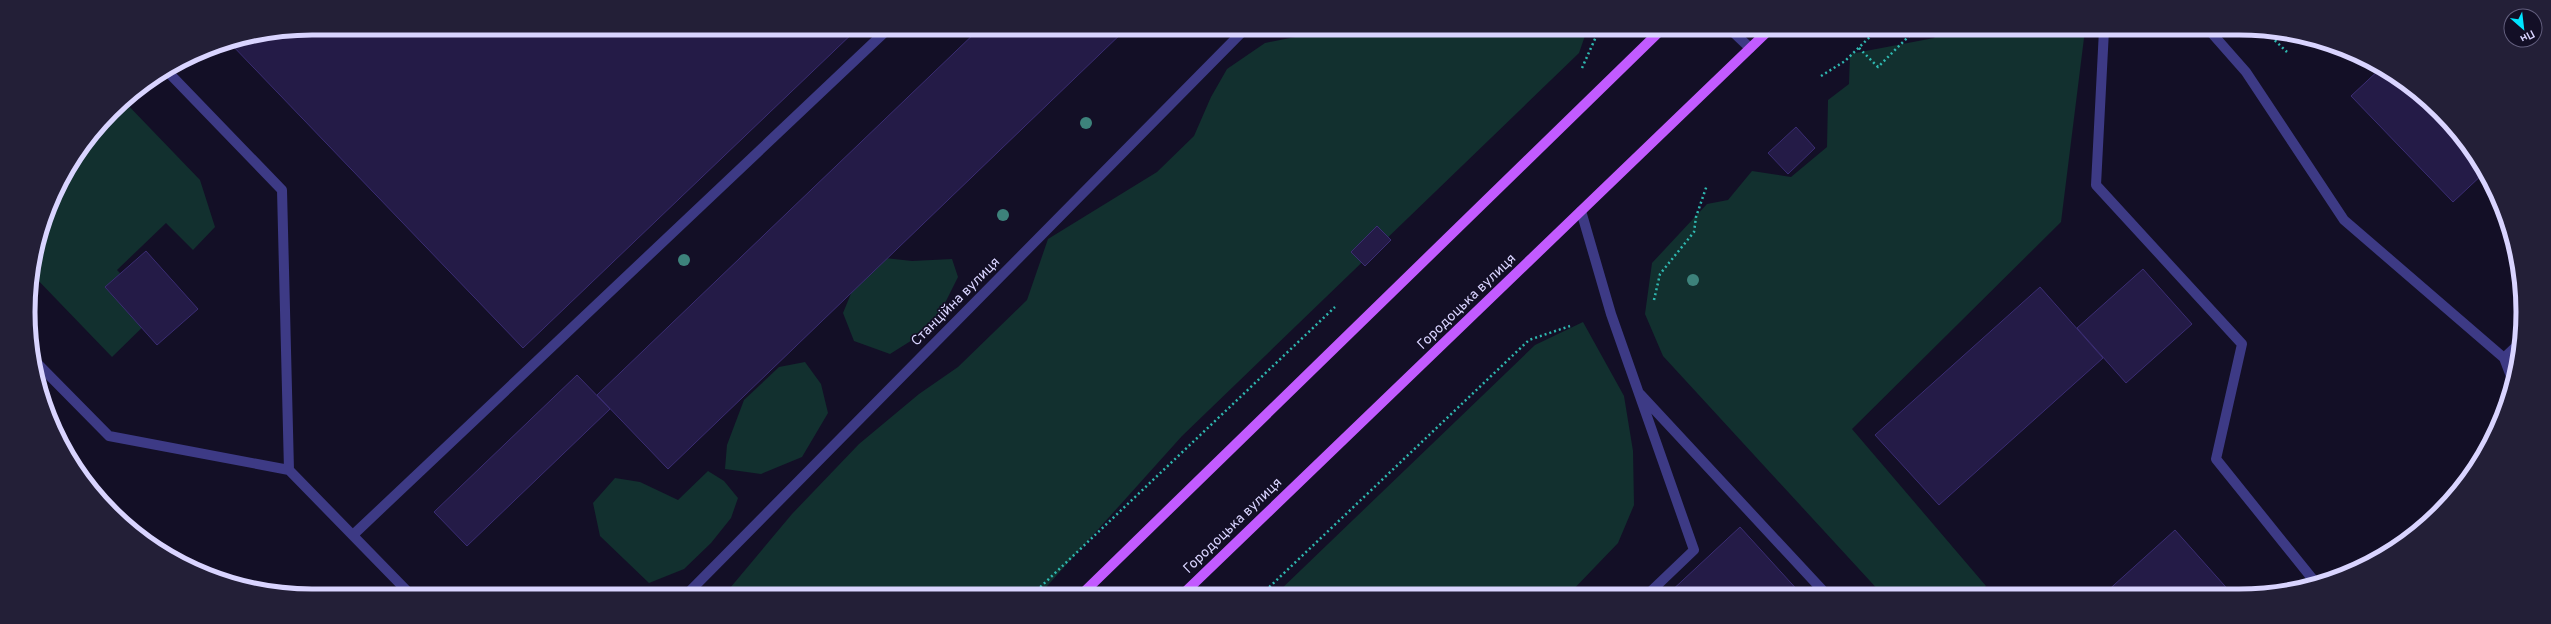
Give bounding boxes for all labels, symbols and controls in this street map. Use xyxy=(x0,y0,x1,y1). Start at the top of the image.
north arrow xyxy=(2503,8,2543,48)
text: Пн xyxy=(2517,26,2537,46)
street label: Городоцька вулиця xyxy=(1414,251,1520,353)
street label: Станційна вулиця xyxy=(908,254,1004,350)
street label: Городоцька вулиця xyxy=(1180,475,1286,577)

